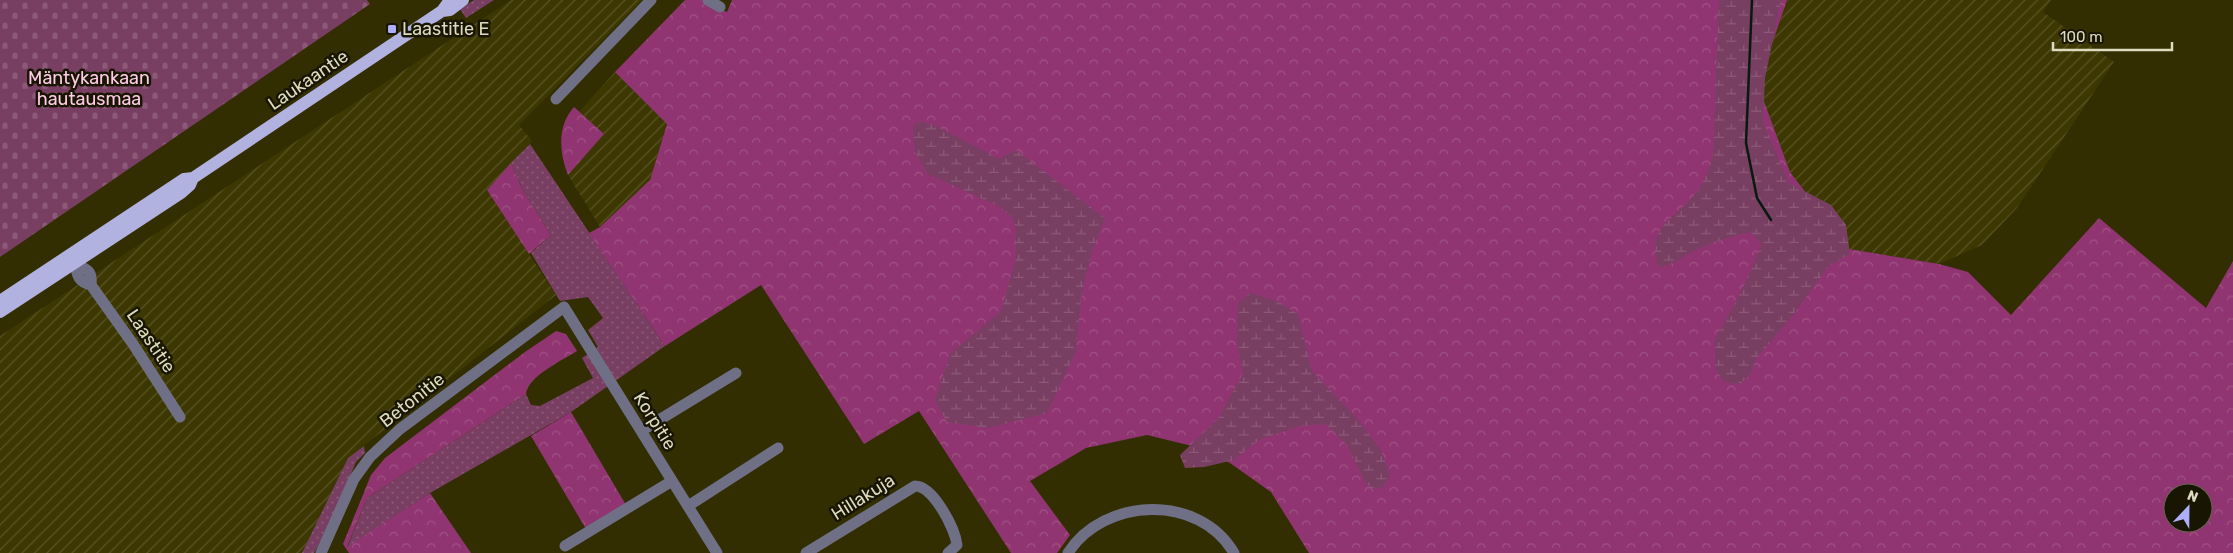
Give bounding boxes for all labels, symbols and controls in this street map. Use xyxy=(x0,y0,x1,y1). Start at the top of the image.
place label: Laastitie E xyxy=(402,18,489,40)
scale bar xyxy=(2053,20,2172,52)
marker: Laastitie E xyxy=(386,23,398,35)
text: 100 m xyxy=(2060,28,2102,46)
street label: Laukaantie xyxy=(264,45,352,115)
park label: Mäntykankaan hautausmaa xyxy=(28,67,150,110)
street label: Laastitie xyxy=(122,305,180,377)
street label: Betonitie xyxy=(375,368,449,432)
street label: Korpitie xyxy=(629,388,681,454)
street label: Hillakuja xyxy=(827,469,899,525)
north arrow xyxy=(2163,483,2213,533)
text: N xyxy=(2185,487,2201,506)

